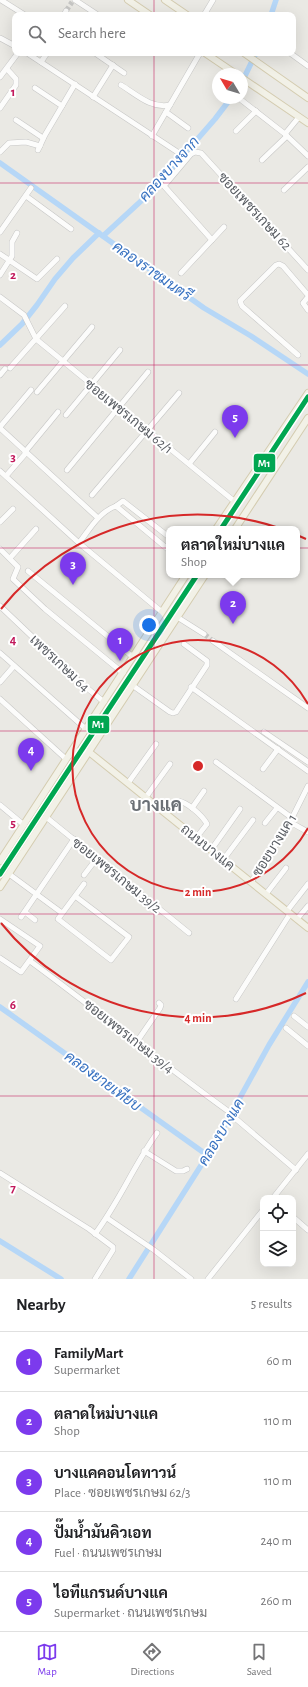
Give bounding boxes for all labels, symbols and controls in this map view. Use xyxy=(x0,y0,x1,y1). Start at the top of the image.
search box xyxy=(12,12,296,56)
icon: search xyxy=(26,23,48,45)
text: Search here xyxy=(58,26,126,41)
north arrow xyxy=(212,68,248,104)
text: 1 xyxy=(11,86,15,99)
water label: คลองบางจาก xyxy=(137,134,202,205)
street label: ซอยเพชรเกษม 62 xyxy=(215,170,294,253)
water label: คลองราชมนตรี xyxy=(110,236,196,305)
text: 2 xyxy=(10,269,16,282)
street label: ซอยเพชรเกษม 62/1 xyxy=(82,377,175,457)
pin: 5 xyxy=(222,405,248,438)
text: 3 xyxy=(10,451,16,464)
line badge: M1 xyxy=(253,453,276,473)
text: M1 xyxy=(258,458,270,469)
popup xyxy=(166,526,300,578)
text: ตลาดใหม่บางแค xyxy=(181,538,285,553)
pin: 3 xyxy=(60,552,86,585)
text: Shop xyxy=(181,556,207,569)
pin: 2 xyxy=(220,591,246,624)
your location xyxy=(139,615,159,635)
pin: 1 xyxy=(107,628,133,661)
street label: เพชรเกษม 64 xyxy=(27,633,92,695)
text: 4 xyxy=(10,634,17,647)
line badge: M1 xyxy=(87,715,110,734)
text: M1 xyxy=(92,719,104,730)
pin: 4 xyxy=(18,738,44,771)
centre of rings xyxy=(191,759,205,773)
district label: บางแค xyxy=(130,797,182,815)
street label: ซอยบางแค 1 xyxy=(250,812,300,879)
text: 5 xyxy=(10,817,16,830)
street label: ถนนบางแค xyxy=(178,822,237,874)
street label: ซอยเพชรเกษม 39/2 xyxy=(69,836,164,916)
text: 2 min xyxy=(185,886,211,898)
street label: ซอยเพชรเกษม 39/4 xyxy=(81,997,176,1076)
text: 6 xyxy=(10,999,16,1012)
text: 4 min xyxy=(184,1012,212,1024)
water label: คลองยายเทียบ xyxy=(62,1046,146,1114)
water label: คลองบางแค xyxy=(196,1096,247,1168)
text: 7 xyxy=(10,1182,16,1195)
map controls xyxy=(260,1195,296,1267)
button: locate xyxy=(260,1195,296,1231)
button: layers xyxy=(260,1231,296,1267)
text: Nearby xyxy=(16,1296,66,1313)
text: 5 results xyxy=(251,1298,292,1311)
text: FamilyMart xyxy=(54,1346,123,1361)
text: 1 xyxy=(27,1355,31,1368)
text: 60 m xyxy=(266,1355,292,1368)
text: Supermarket xyxy=(54,1364,120,1377)
text: ตลาดใหม่บางแค xyxy=(54,1407,158,1422)
text: 2 xyxy=(26,1415,32,1428)
text: 110 m xyxy=(264,1415,292,1428)
text: Shop xyxy=(54,1425,80,1438)
text: บางแคคอนโดทาวน์ xyxy=(54,1466,176,1481)
text: 3 xyxy=(26,1475,32,1488)
text: 110 m xyxy=(264,1475,292,1488)
text: Place · ซอยเพชรเกษม 62/3 xyxy=(54,1487,190,1500)
text: ปั๊มน้ำมันคิวเอท xyxy=(54,1526,152,1541)
text: 4 xyxy=(26,1535,32,1548)
text: 240 m xyxy=(260,1535,292,1548)
text: Fuel · ถนนเพชรเกษม xyxy=(54,1547,162,1560)
text: ไอทีแกรนด์บางแค xyxy=(54,1586,168,1601)
text: 5 xyxy=(26,1595,32,1608)
text: 260 m xyxy=(261,1595,292,1608)
text: Supermarket · ถนนเพชรเกษม xyxy=(54,1607,207,1620)
tab: Map xyxy=(36,1641,58,1678)
tab: Directions xyxy=(130,1641,174,1678)
tab: Saved xyxy=(247,1641,272,1678)

